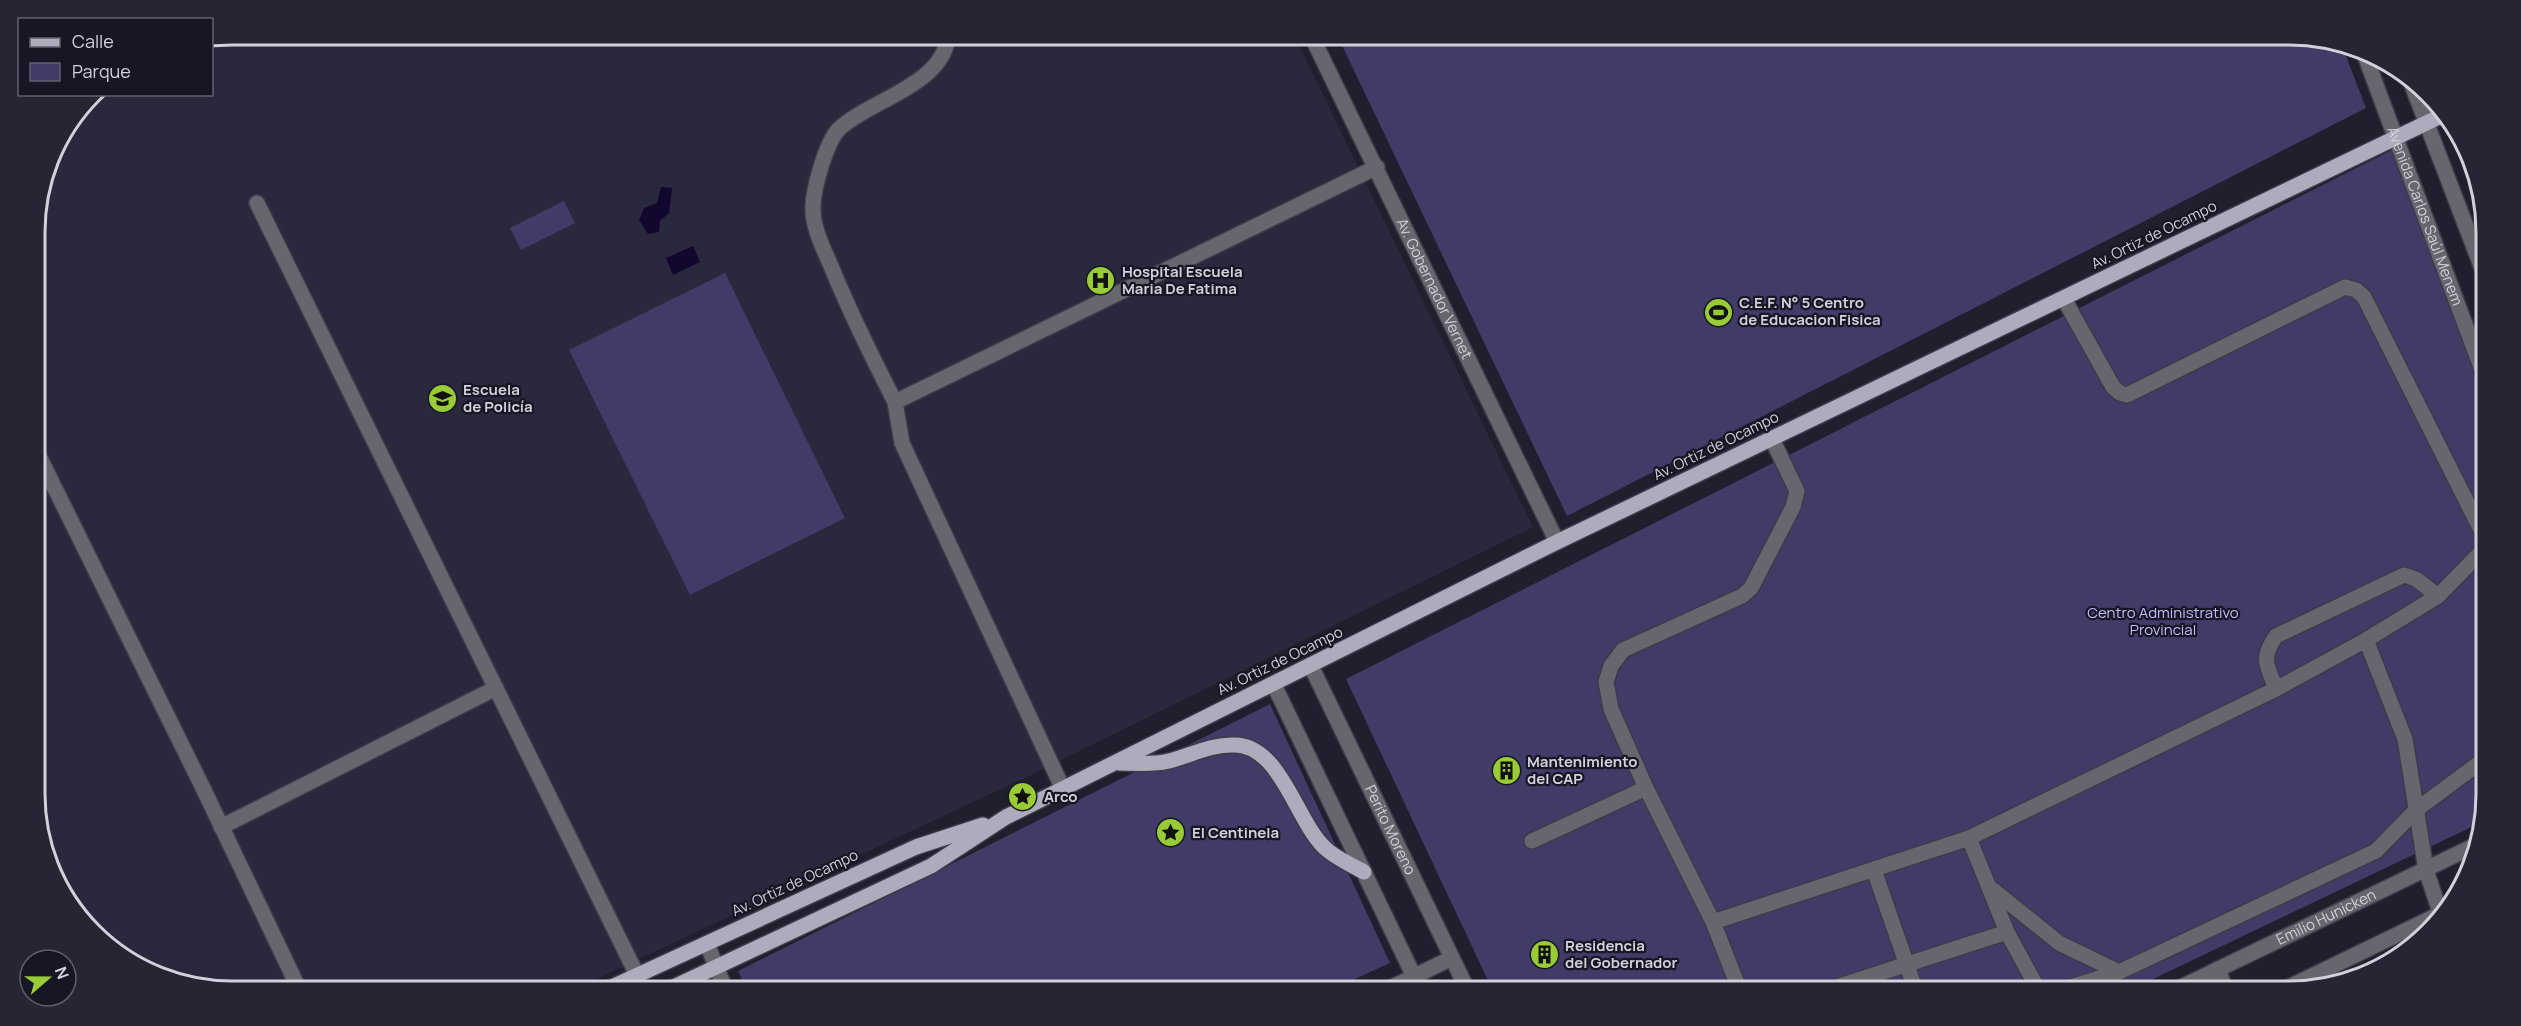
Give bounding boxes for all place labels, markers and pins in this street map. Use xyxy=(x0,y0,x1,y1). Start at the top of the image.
place label: Hospital Escuela Maria De Fatima xyxy=(1122,261,1243,299)
hospital icon: Hospital Escuela Maria De Fatima xyxy=(1085,265,1117,297)
place label: C.E.F. N° 5 Centro de Educacion Fisica xyxy=(1739,292,1881,330)
sports icon: C.E.F. N° 5 Centro de Educacion Fisica xyxy=(1702,296,1734,328)
place label: Escuela de Policía xyxy=(463,379,533,417)
school or university icon: Escuela de Policía xyxy=(426,383,458,415)
place label: Mantenimiento del CAP xyxy=(1527,751,1638,789)
building icon: Mantenimiento del CAP xyxy=(1490,755,1522,787)
place icon: Arco xyxy=(1007,781,1039,813)
place label: Arco xyxy=(1044,786,1078,807)
place icon: El Centinela xyxy=(1155,817,1187,849)
place label: El Centinela xyxy=(1192,822,1279,843)
place label: Residencia del Gobernador xyxy=(1565,935,1678,973)
building icon: Residencia del Gobernador xyxy=(1528,939,1560,971)

